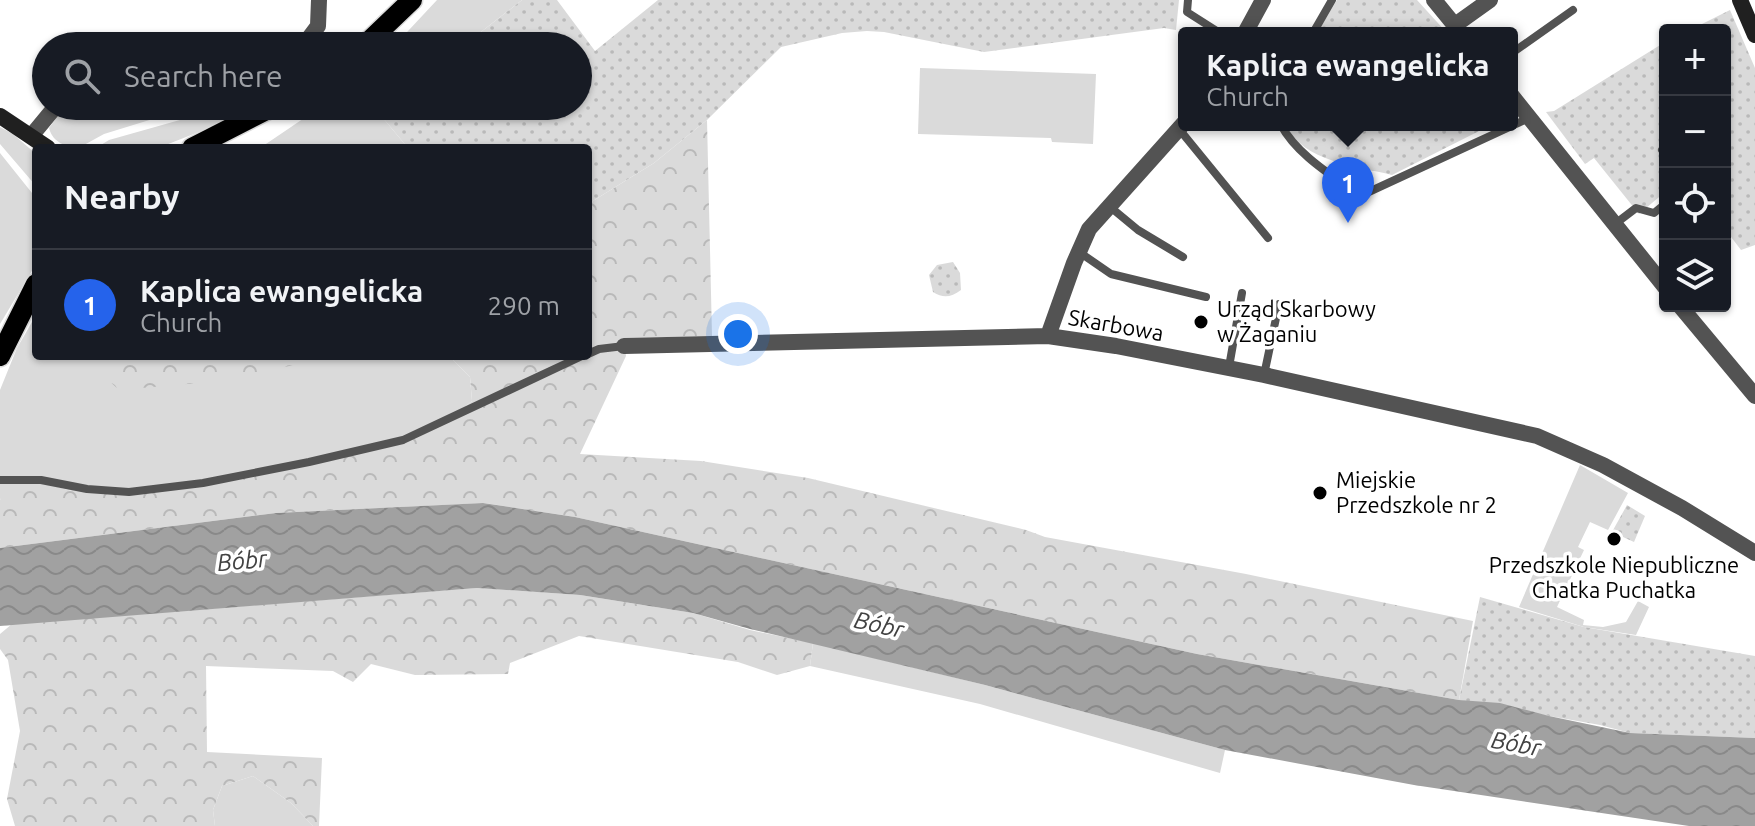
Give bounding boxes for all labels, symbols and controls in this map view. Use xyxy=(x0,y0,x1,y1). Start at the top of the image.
map controls xyxy=(1659,24,1731,312)
button: + xyxy=(1659,24,1731,96)
popup xyxy=(1178,27,1518,131)
search box xyxy=(32,32,592,120)
text: Kaplica ewangelicka xyxy=(1206,48,1490,82)
icon: search xyxy=(60,54,104,98)
text: Search here xyxy=(124,59,283,93)
text: Church xyxy=(1206,82,1289,111)
button: − xyxy=(1659,96,1731,168)
pin: 1 xyxy=(1322,157,1374,223)
button: locate xyxy=(1659,168,1731,240)
text: Nearby xyxy=(64,177,179,215)
button: layers xyxy=(1659,240,1731,312)
text: Kaplica ewangelicka xyxy=(140,274,423,308)
text: 1 xyxy=(83,291,97,320)
text: 290 m xyxy=(488,291,560,320)
place label: Urząd Skarbowy w Żaganiu xyxy=(1217,296,1376,346)
street label: Skarbowa xyxy=(1066,304,1166,345)
text: Church xyxy=(140,308,222,337)
marker: Urząd Skarbowy w Żaganiu xyxy=(1192,313,1210,331)
your location xyxy=(718,314,758,354)
place label: Miejskie Przedszkole nr 2 xyxy=(1336,467,1497,517)
marker: Miejskie Przedszkole nr 2 xyxy=(1311,484,1329,502)
marker: Przedszkole Niepubliczne Chatka Puchatka xyxy=(1605,530,1623,548)
water label: Bóbr xyxy=(216,545,269,576)
place label: Przedszkole Niepubliczne Chatka Puchatka xyxy=(1489,552,1739,602)
water label: Bóbr xyxy=(852,606,907,643)
water label: Bóbr xyxy=(1489,726,1544,761)

